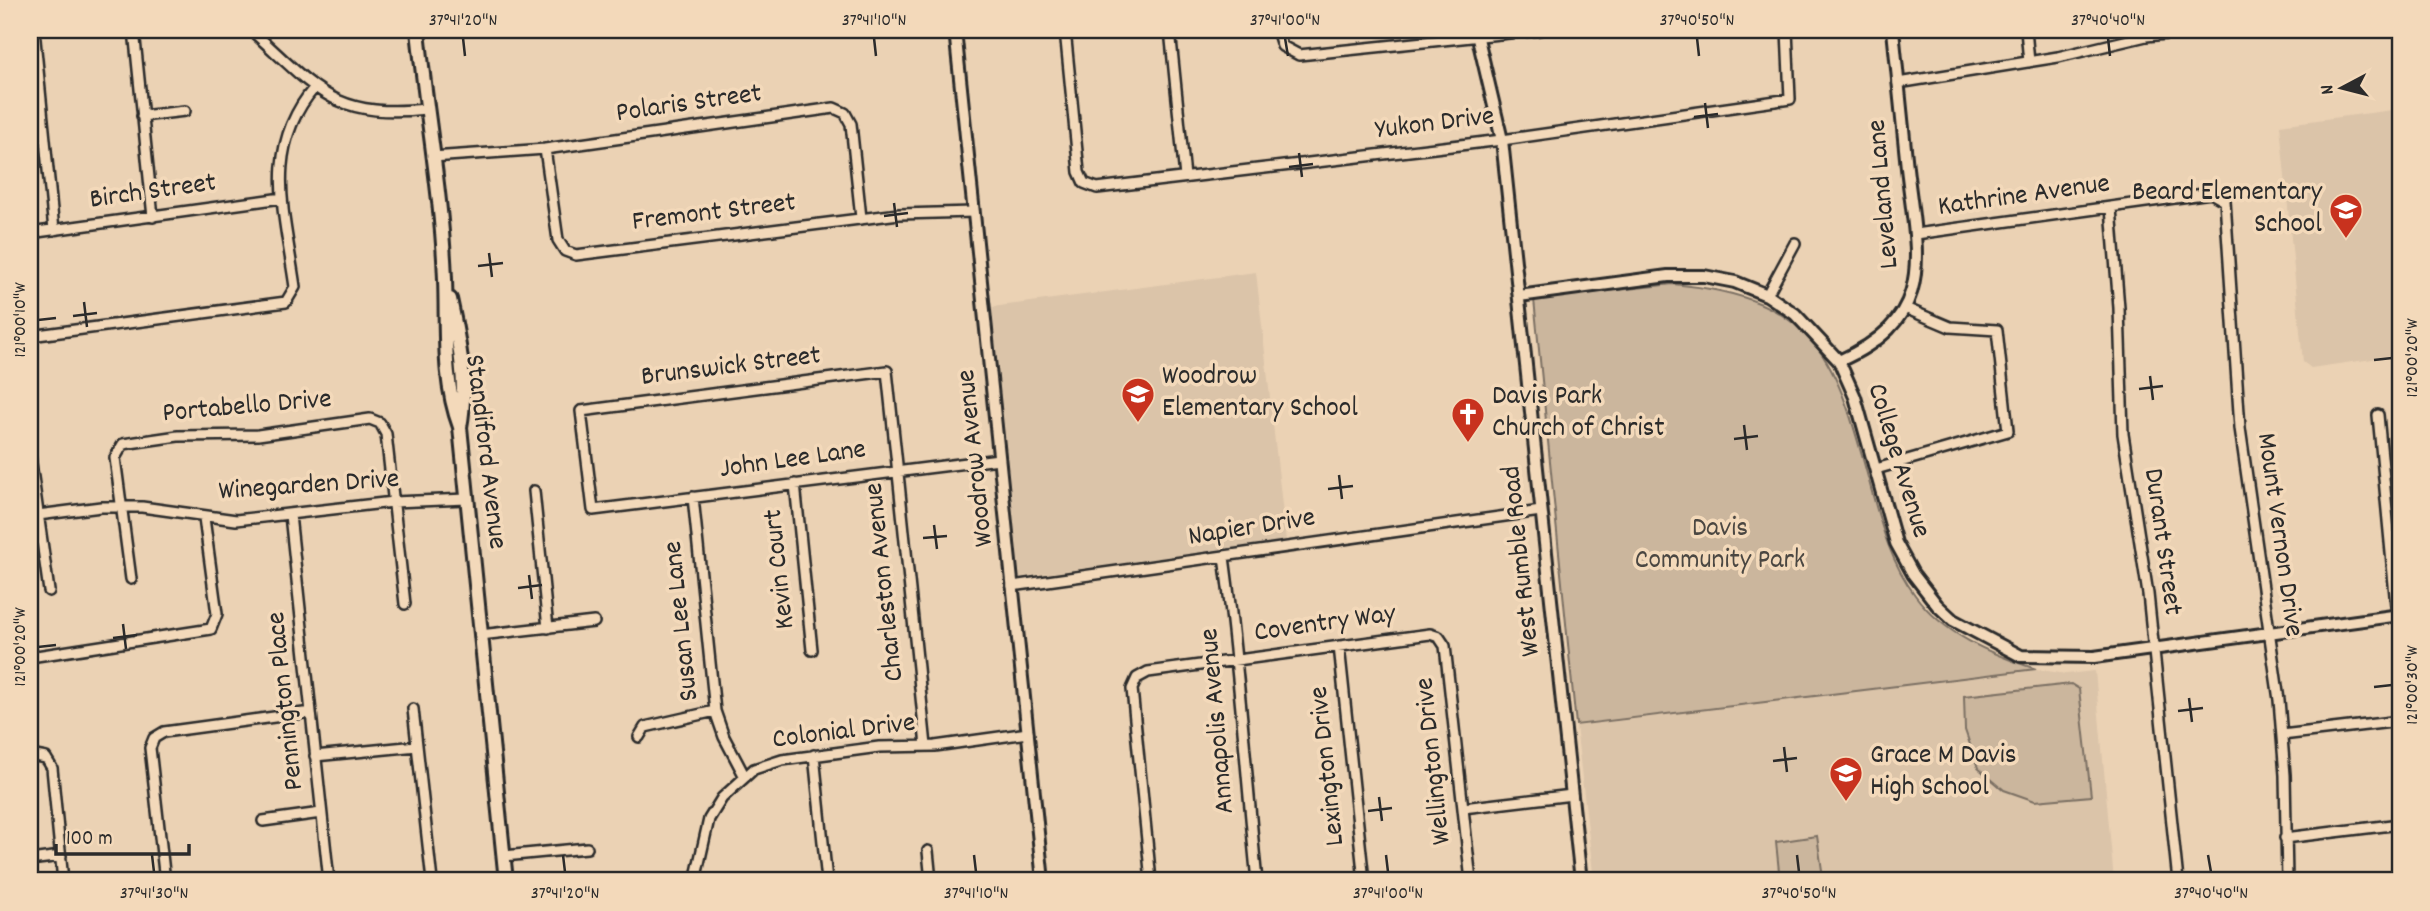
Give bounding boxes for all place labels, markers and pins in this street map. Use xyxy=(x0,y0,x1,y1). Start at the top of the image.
place label: Beard Elementary School xyxy=(2132,174,2323,246)
school or university icon: Beard Elementary School xyxy=(2327,191,2365,240)
place label: Woodrow Elementary School xyxy=(1162,358,1358,430)
school or university icon: Woodrow Elementary School xyxy=(1119,375,1157,424)
place label: Davis Park Church of Christ xyxy=(1492,378,1665,450)
church icon: Davis Park Church of Christ xyxy=(1449,395,1487,444)
place label: Grace M Davis High School xyxy=(1870,737,2017,809)
school or university icon: Grace M Davis High School xyxy=(1827,754,1865,803)

